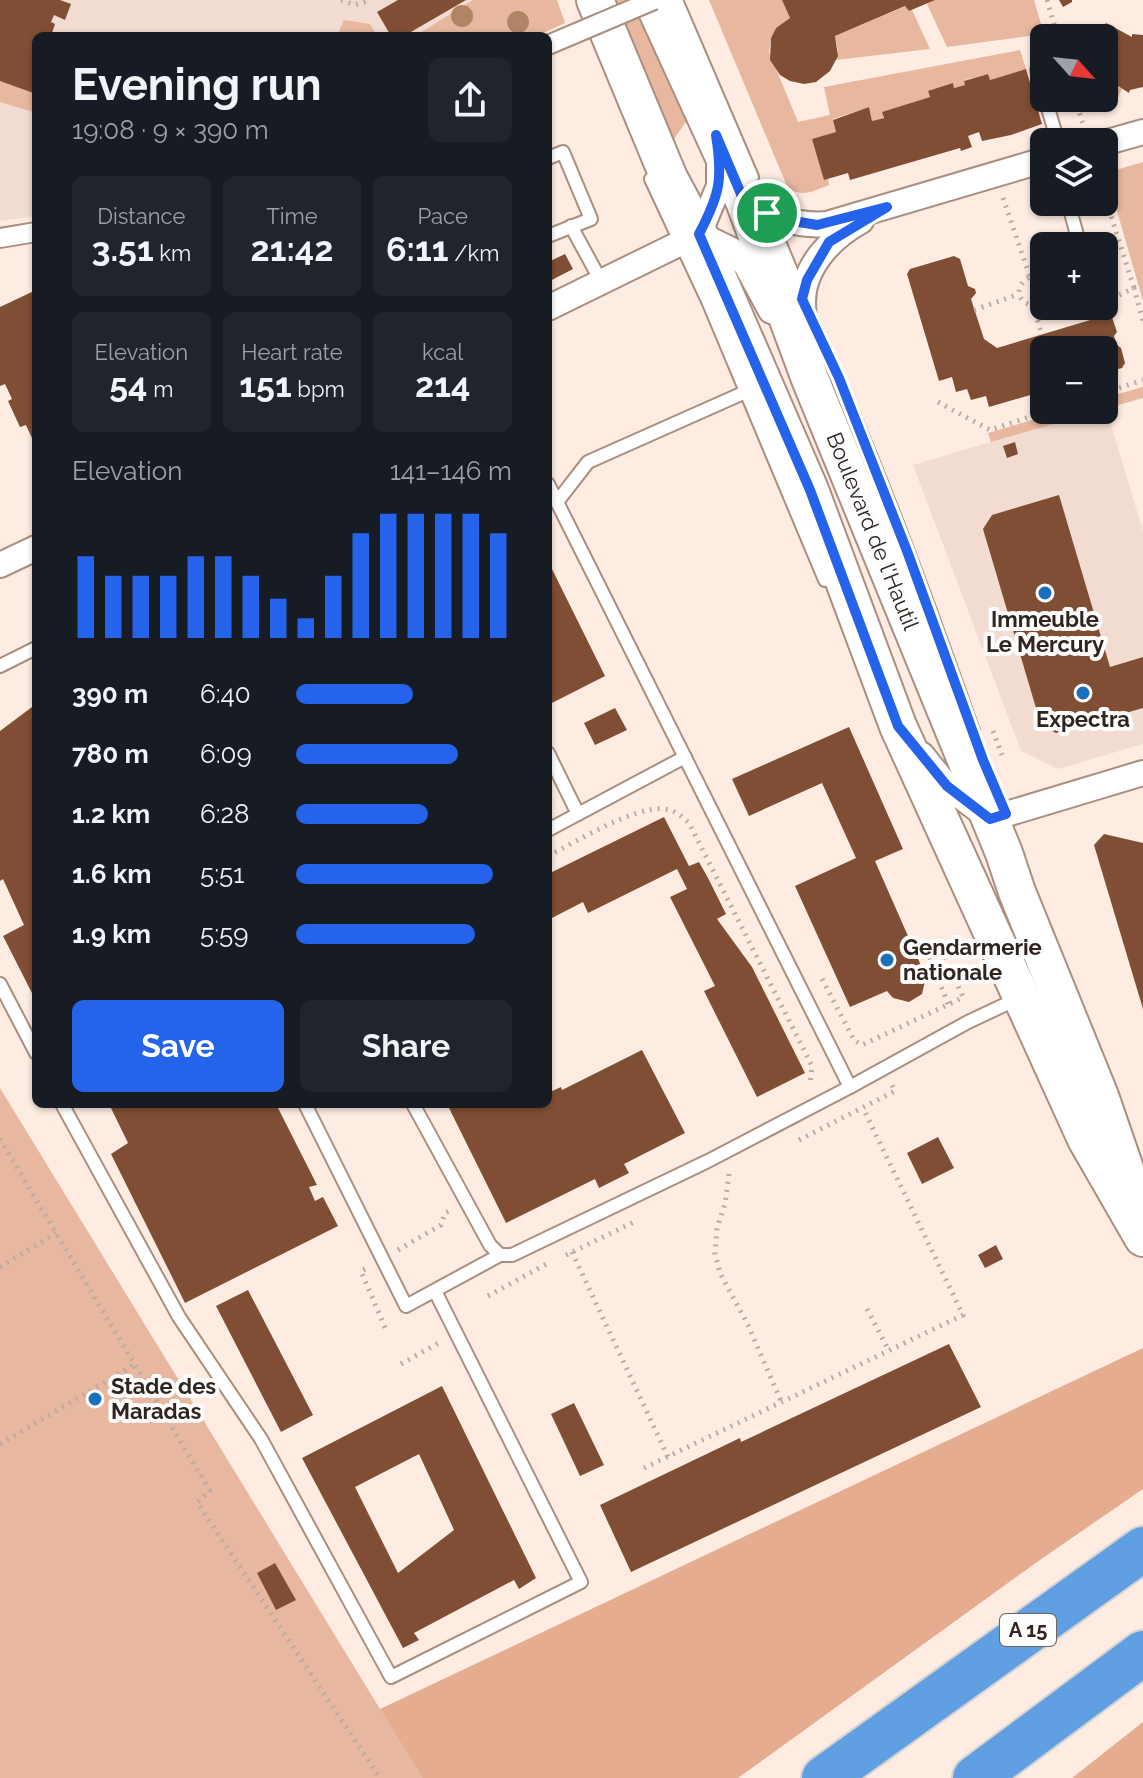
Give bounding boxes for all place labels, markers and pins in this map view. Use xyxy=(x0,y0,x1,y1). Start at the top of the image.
pin xyxy=(733,179,801,247)
marker: Immeuble Le Mercury xyxy=(1036,584,1054,602)
place label: Immeuble Le Mercury xyxy=(986,606,1104,657)
marker: Expectra xyxy=(1074,684,1092,702)
place label: Expectra xyxy=(1036,706,1130,732)
place label: Gendarmerie nationale xyxy=(903,934,1042,985)
marker: Gendarmerie nationale xyxy=(878,951,896,969)
place label: Stade des Maradas xyxy=(111,1373,216,1424)
marker: Stade des Maradas xyxy=(86,1390,104,1408)

